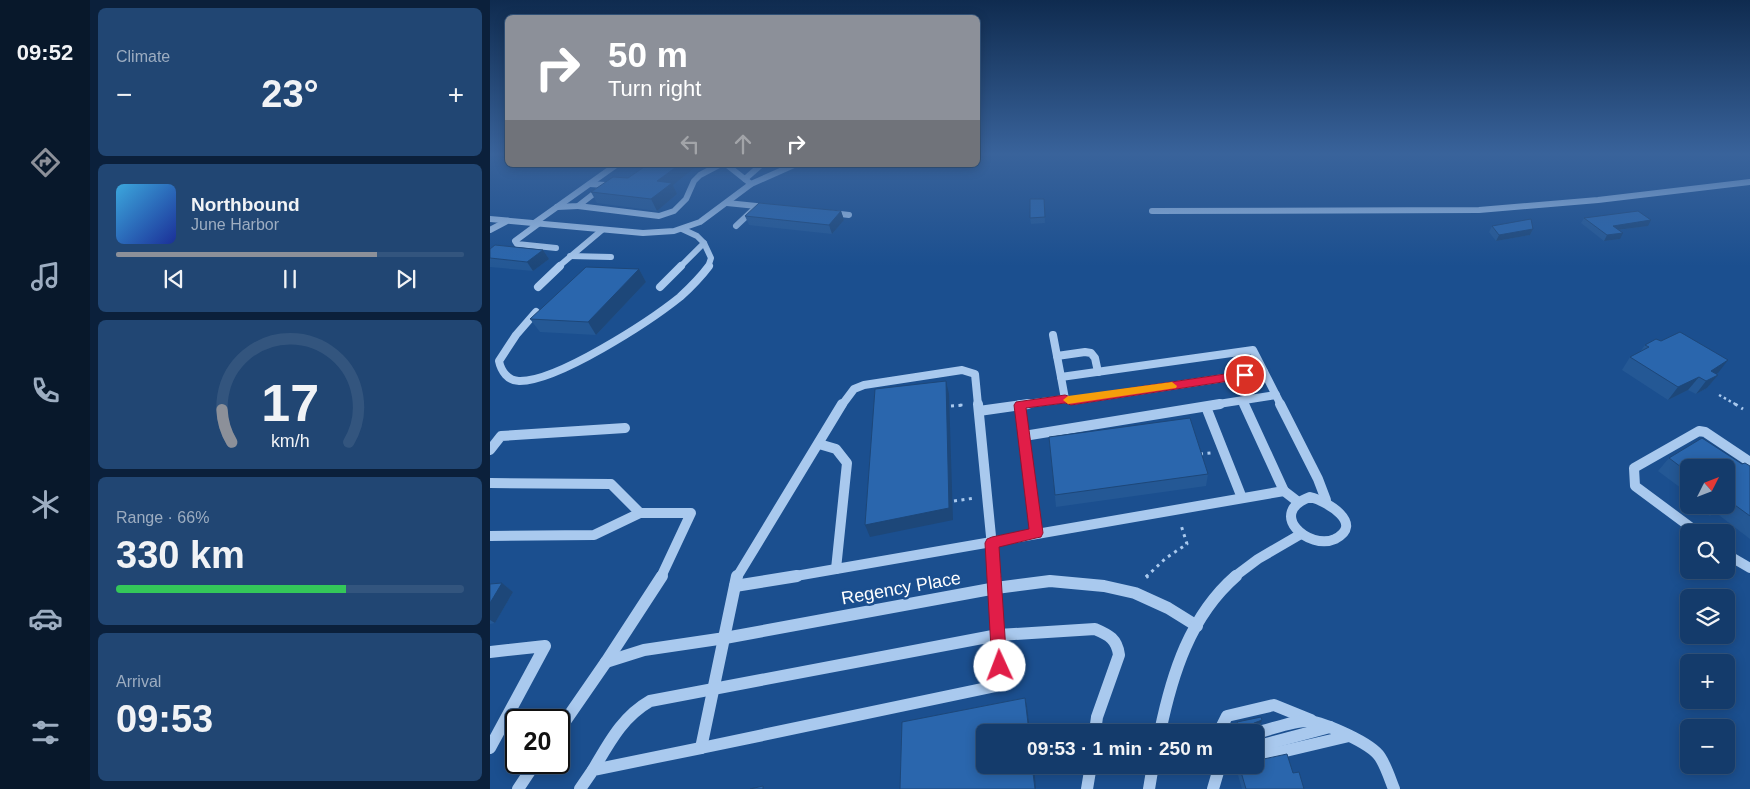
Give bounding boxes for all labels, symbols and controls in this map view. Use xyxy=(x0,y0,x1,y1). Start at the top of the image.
icon: right xyxy=(525,35,590,100)
text: 50 m xyxy=(608,35,688,74)
text: 09:52 xyxy=(17,40,73,65)
text: Climate xyxy=(116,48,170,65)
text: 23° xyxy=(261,73,319,115)
text: Turn right xyxy=(608,76,701,101)
text: − xyxy=(116,79,132,110)
text: + xyxy=(448,79,464,110)
icon: left xyxy=(676,130,704,158)
icon: ahead xyxy=(729,130,757,158)
icon: right xyxy=(782,130,810,158)
icon: directions xyxy=(28,145,63,180)
text: Northbound xyxy=(191,194,300,215)
text: June Harbor xyxy=(191,216,279,233)
icon: music xyxy=(28,259,63,294)
icon: previous xyxy=(160,265,188,293)
icon: pause xyxy=(276,265,304,293)
icon: next xyxy=(392,265,420,293)
pin xyxy=(1224,354,1266,396)
icon: arrive xyxy=(1231,361,1259,389)
icon: phone xyxy=(28,373,63,408)
text: 17 xyxy=(261,374,319,432)
text: km/h xyxy=(271,431,309,451)
north arrow xyxy=(1680,459,1735,514)
map controls xyxy=(1680,459,1735,774)
icon: climate xyxy=(28,487,63,522)
text: Range · 66% xyxy=(116,509,209,526)
button: search xyxy=(1680,524,1735,579)
text: 330 km xyxy=(116,534,245,576)
street label: Regency Place xyxy=(840,568,962,608)
button: layers xyxy=(1680,589,1735,644)
icon: car xyxy=(28,601,63,636)
position arrow xyxy=(973,639,1025,691)
button: + xyxy=(1680,654,1735,709)
text: Arrival xyxy=(116,673,161,690)
text: 09:53 xyxy=(116,698,213,740)
speed limit sign: 20 xyxy=(505,709,570,774)
icon: filters xyxy=(28,715,63,750)
button: − xyxy=(1680,719,1735,774)
text: 09:53 · 1 min · 250 m xyxy=(1027,738,1213,759)

